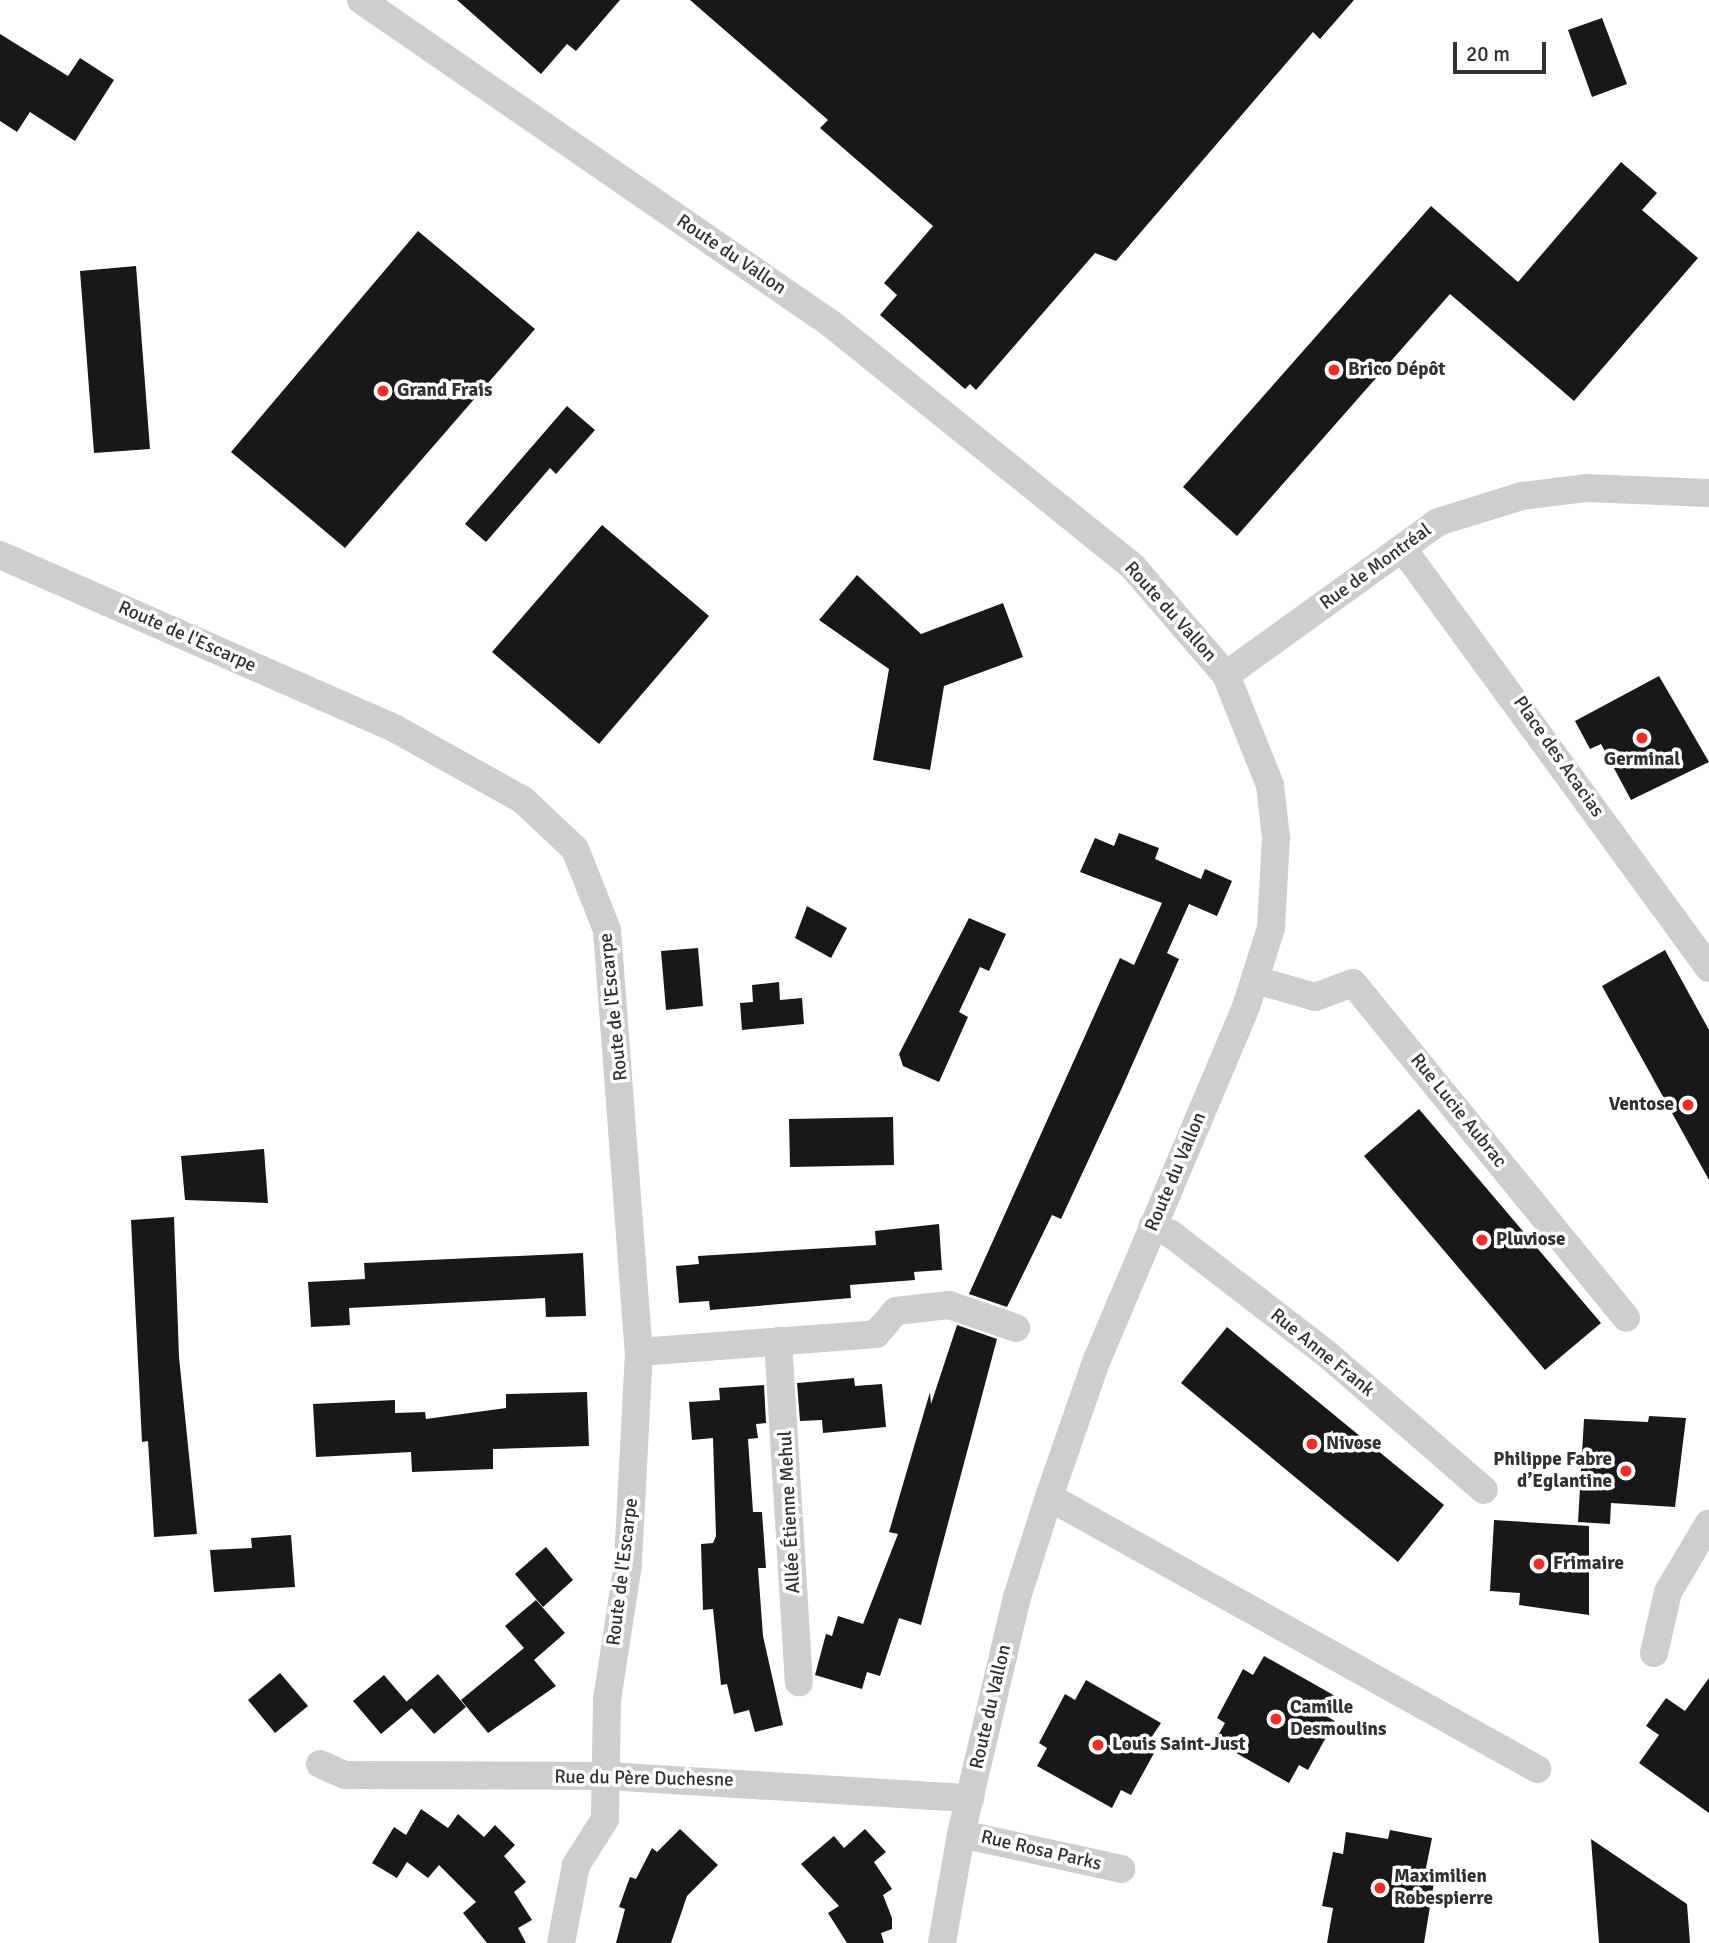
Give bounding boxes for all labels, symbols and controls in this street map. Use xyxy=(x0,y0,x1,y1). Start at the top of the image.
scale bar xyxy=(1457,28,1550,72)
text: 20 m xyxy=(1466,41,1510,67)
street label: Route du Vallon xyxy=(672,210,790,300)
place label: Brico Dépôt xyxy=(1348,359,1445,381)
marker: Brico Dépôt xyxy=(1326,362,1342,378)
place label: Grand Frais xyxy=(397,380,492,402)
marker: Grand Frais xyxy=(375,383,391,399)
street label: Rue de Montréal xyxy=(1316,519,1436,615)
street label: Route du Vallon xyxy=(1119,557,1221,667)
street label: Route de l'Escarpe xyxy=(115,596,259,678)
street label: Place des Acacias xyxy=(1508,692,1608,822)
marker: Germinal xyxy=(1634,730,1650,746)
place label: Germinal xyxy=(1604,749,1680,771)
street label: Route de l'Escarpe xyxy=(595,932,633,1082)
street label: Rue Lucie Aubrac xyxy=(1405,1049,1511,1173)
place label: Ventose xyxy=(1609,1094,1674,1116)
marker: Ventose xyxy=(1680,1097,1696,1113)
street label: Route du Vallon xyxy=(1141,1109,1211,1235)
place label: Pluviose xyxy=(1496,1229,1565,1251)
marker: Pluviose xyxy=(1474,1232,1490,1248)
street label: Rue Anne Frank xyxy=(1266,1304,1378,1402)
street label: Allée Étienne Mehul xyxy=(774,1430,806,1594)
place label: Nivose xyxy=(1326,1433,1381,1455)
marker: Nivose xyxy=(1304,1436,1320,1452)
place label: Philippe Fabre d’Eglantine xyxy=(1493,1449,1612,1493)
marker: Philippe Fabre d’Eglantine xyxy=(1618,1463,1634,1479)
street label: Route de l'Escarpe xyxy=(603,1497,643,1647)
place label: Frimaire xyxy=(1553,1553,1624,1575)
marker: Frimaire xyxy=(1531,1556,1547,1572)
street label: Route du Vallon xyxy=(966,1643,1016,1771)
place label: Camille Desmoulins xyxy=(1290,1697,1386,1741)
marker: Camille Desmoulins xyxy=(1268,1711,1284,1727)
place label: Louis Saint-Just xyxy=(1112,1734,1246,1756)
marker: Louis Saint-Just xyxy=(1090,1737,1106,1753)
street label: Rue du Père Duchesne xyxy=(554,1766,734,1792)
street label: Rue Rosa Parks xyxy=(979,1826,1103,1876)
place label: Maximilien Robespierre xyxy=(1394,1866,1493,1910)
marker: Maximilien Robespierre xyxy=(1372,1880,1388,1896)

